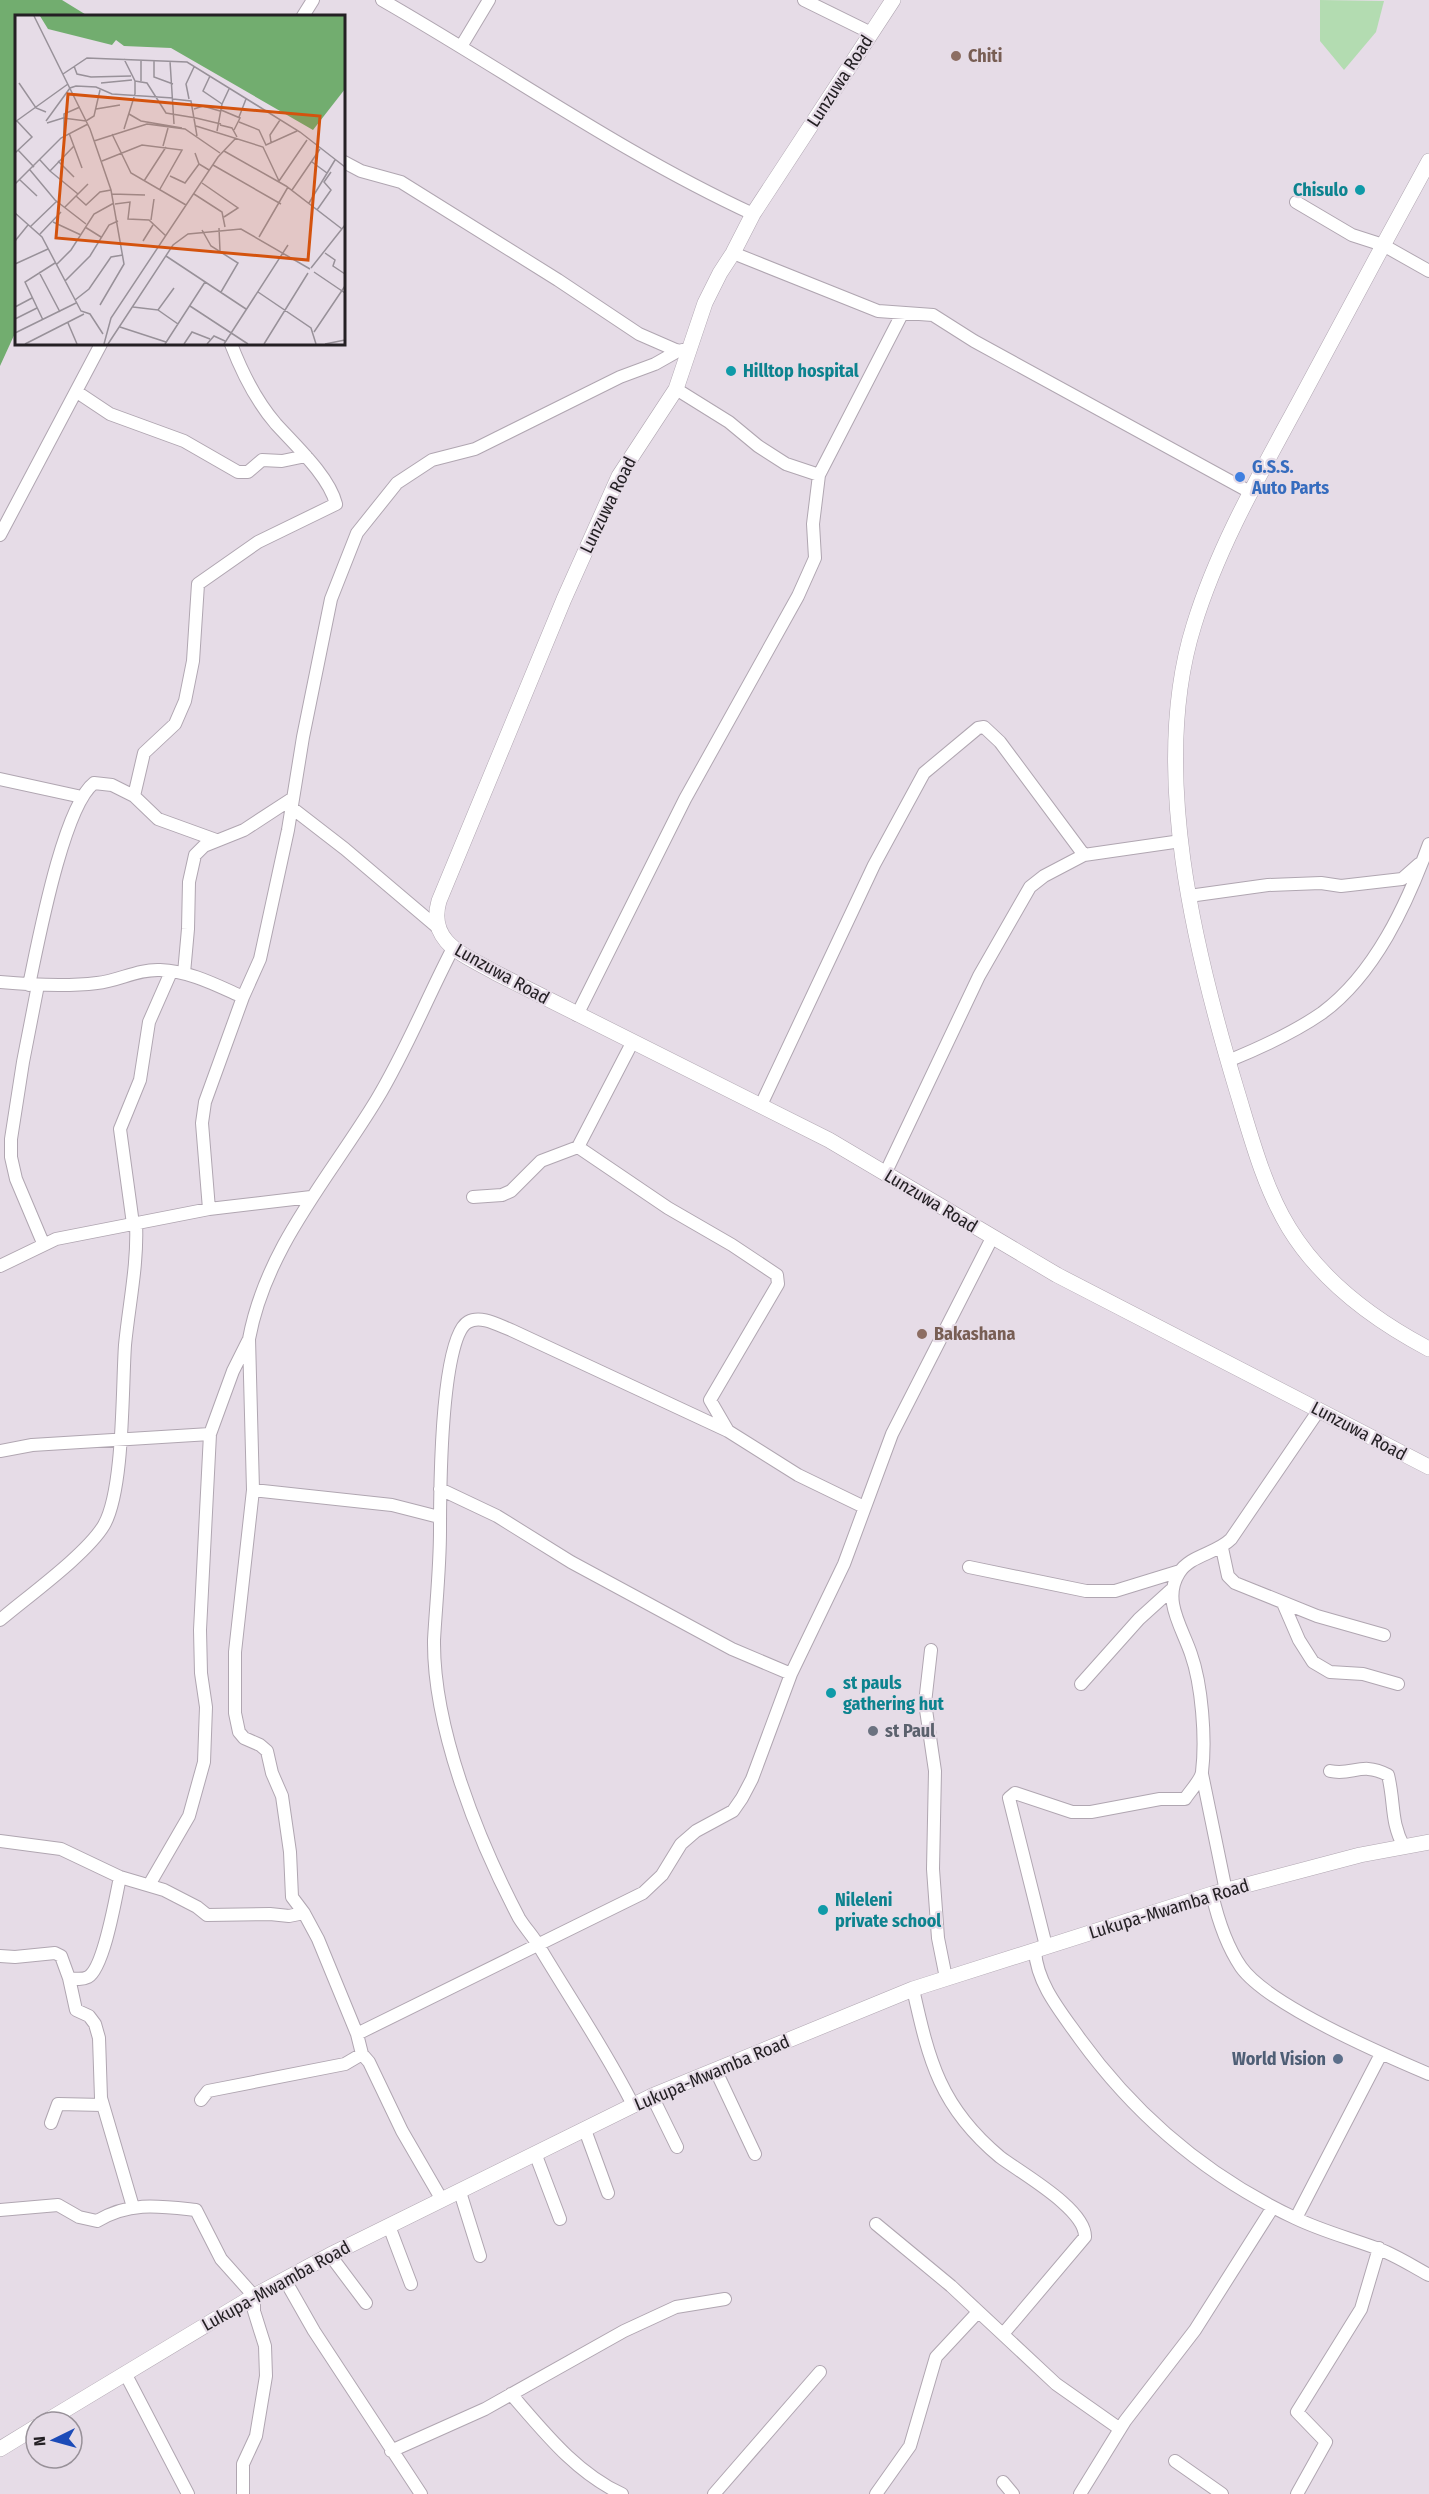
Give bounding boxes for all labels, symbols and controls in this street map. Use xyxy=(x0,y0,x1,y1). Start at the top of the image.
inset map xyxy=(15,15,345,345)
street label: Lunzuwa Road xyxy=(802,31,878,131)
place label: Chiti xyxy=(968,45,1002,67)
marker: Chiti xyxy=(949,49,963,63)
place label: Chisulo xyxy=(1293,179,1348,201)
marker: Chisulo xyxy=(1353,183,1367,197)
place label: Hilltop hospital xyxy=(743,360,859,382)
marker: Hilltop hospital xyxy=(724,364,738,378)
street label: Lunzuwa Road xyxy=(575,453,641,557)
place label: G.S.S. Auto Parts xyxy=(1251,456,1329,499)
marker: G.S.S. Auto Parts xyxy=(1233,470,1247,484)
street label: Lunzuwa Road xyxy=(451,939,553,1009)
street label: Lunzuwa Road xyxy=(880,1165,982,1237)
place label: Bakashana xyxy=(934,1323,1015,1345)
marker: Bakashana xyxy=(915,1327,929,1341)
street label: Lunzuwa Road xyxy=(1308,1397,1410,1465)
place label: st pauls gathering hut xyxy=(843,1672,945,1715)
marker: st pauls gathering hut xyxy=(824,1686,838,1700)
place label: st Paul xyxy=(885,1720,935,1742)
marker: st Paul xyxy=(866,1724,880,1738)
street label: Lukupa-Mwamba Road xyxy=(1086,1874,1252,1944)
place label: Nileleni private school xyxy=(835,1889,941,1932)
marker: Nileleni private school xyxy=(816,1903,830,1917)
street label: Lukupa-Mwamba Road xyxy=(631,2030,793,2116)
place label: World Vision xyxy=(1232,2048,1326,2070)
marker: World Vision xyxy=(1331,2052,1345,2066)
street label: Lukupa-Mwamba Road xyxy=(198,2236,354,2336)
north arrow xyxy=(24,2410,84,2470)
text: N xyxy=(30,2436,49,2447)

